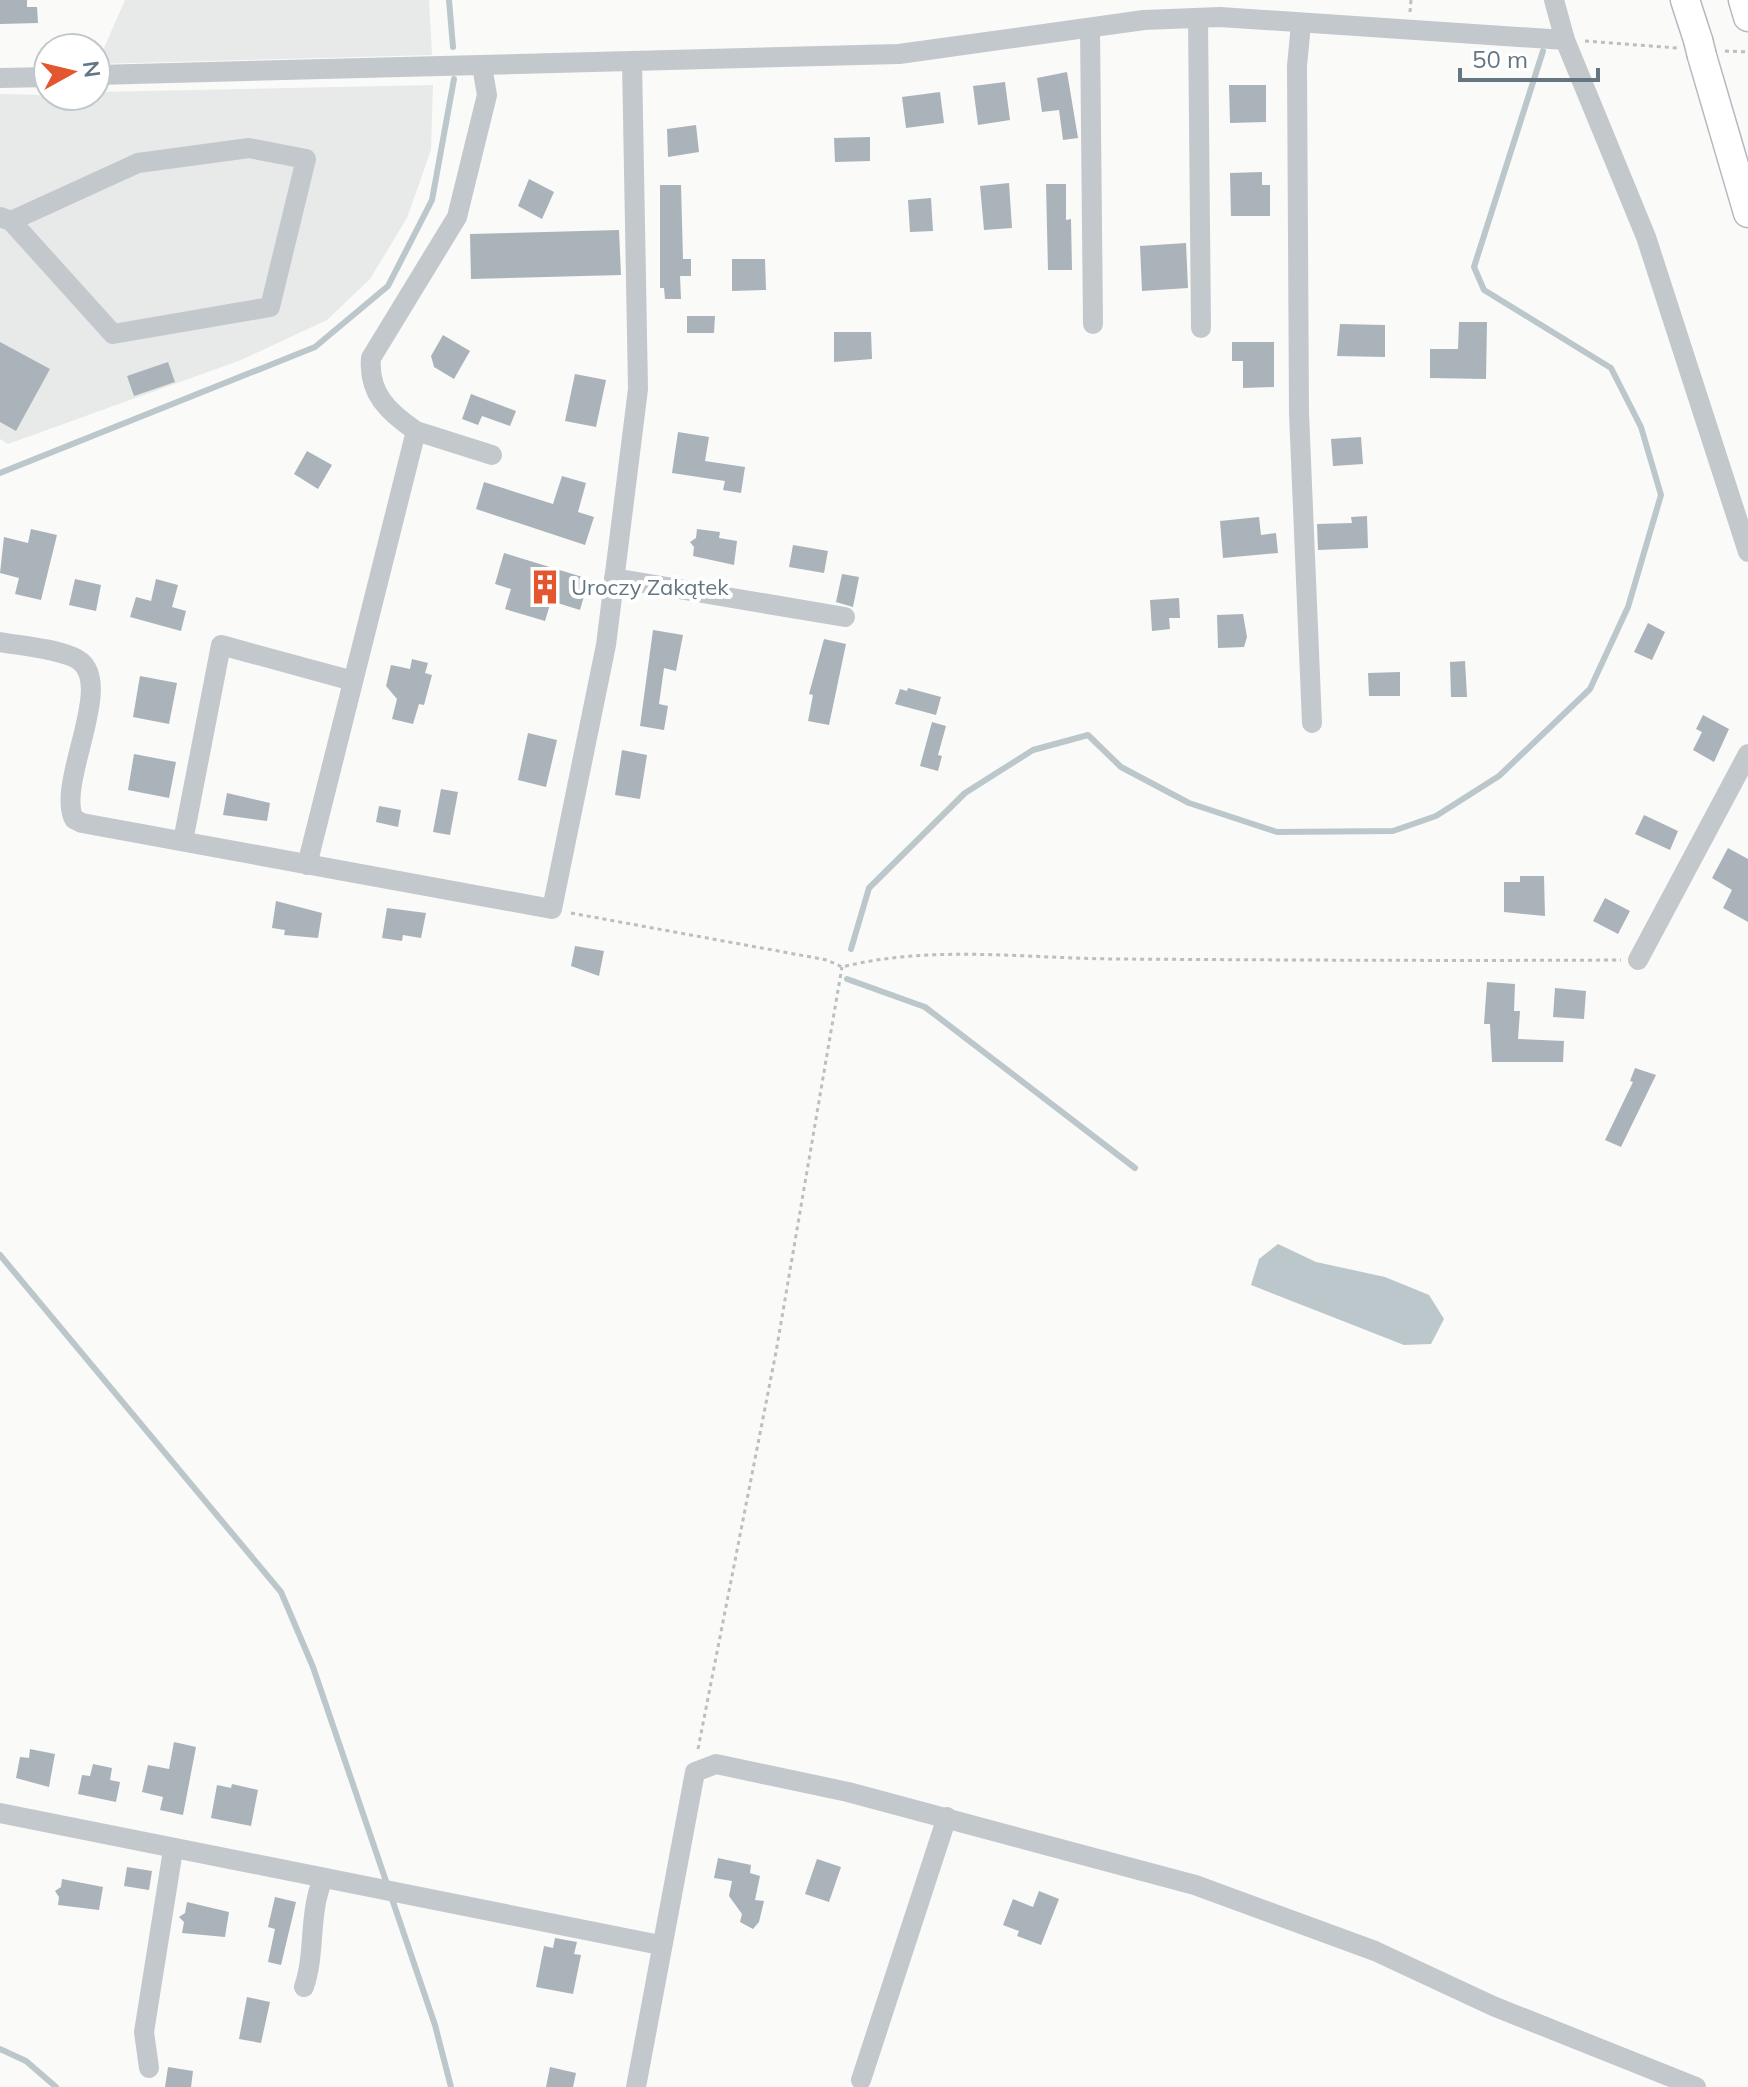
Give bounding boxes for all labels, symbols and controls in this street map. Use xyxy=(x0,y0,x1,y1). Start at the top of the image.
north arrow xyxy=(32,32,112,112)
scale bar xyxy=(1460,32,1598,82)
text: 50 m xyxy=(1472,44,1528,74)
text: N xyxy=(77,59,107,79)
building icon: Uroczy Zakątek xyxy=(526,568,564,606)
place label: Uroczy Zakątek xyxy=(571,573,729,601)

